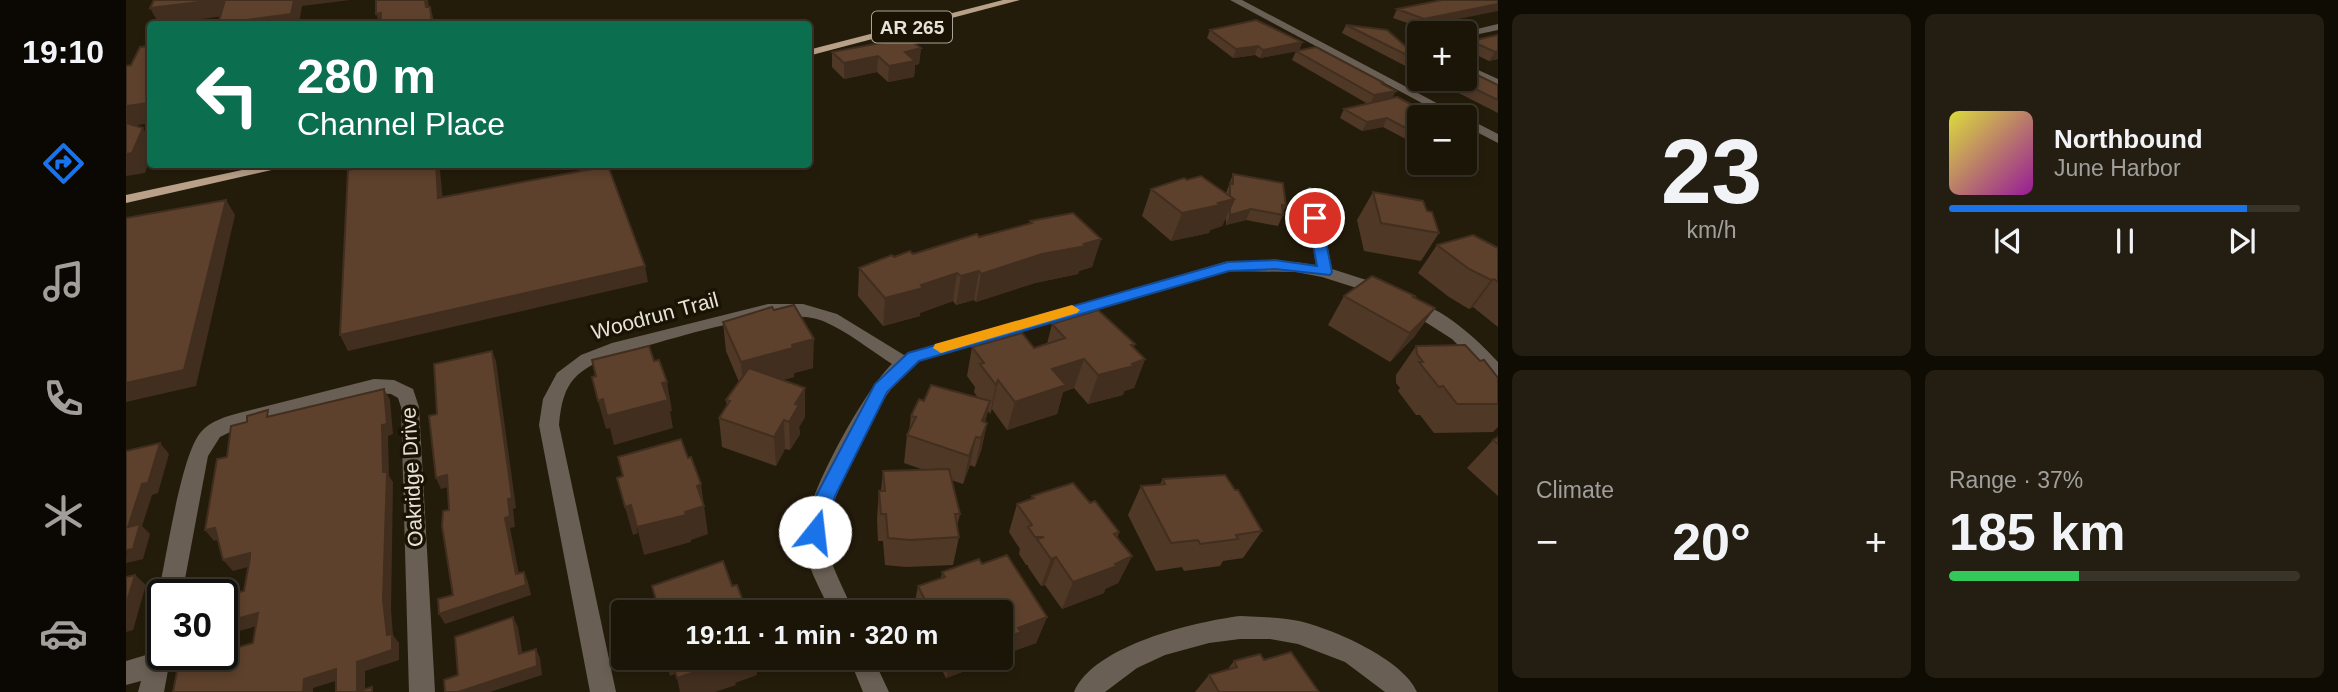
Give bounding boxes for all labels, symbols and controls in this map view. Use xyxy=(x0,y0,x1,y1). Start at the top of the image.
road number: AR 265 xyxy=(872,12,952,42)
map controls xyxy=(1407,21,1477,175)
button: + xyxy=(1407,21,1477,91)
text: 19:10 xyxy=(22,34,104,70)
icon: left xyxy=(182,49,273,140)
text: 280 m xyxy=(297,49,436,103)
button: − xyxy=(1407,105,1477,175)
text: Channel Place xyxy=(297,106,505,142)
text: 23 xyxy=(1661,121,1762,222)
text: Northbound xyxy=(2054,124,2203,154)
icon: directions xyxy=(39,139,88,188)
text: June Harbor xyxy=(2054,155,2181,181)
pin xyxy=(1285,188,1345,248)
icon: arrive xyxy=(1296,199,1334,237)
text: km/h xyxy=(1687,217,1736,243)
icon: previous xyxy=(1989,222,2027,260)
icon: pause xyxy=(2106,222,2144,260)
icon: next xyxy=(2223,222,2261,260)
icon: music xyxy=(39,257,88,306)
street label: Woodrun Trail xyxy=(589,288,721,343)
icon: phone xyxy=(39,374,88,423)
street label: Oakridge Drive xyxy=(396,406,427,548)
text: Range · 37% xyxy=(1949,467,2083,493)
text: Climate xyxy=(1536,477,1614,503)
icon: climate xyxy=(39,491,88,540)
position arrow xyxy=(778,495,852,569)
text: 185 km xyxy=(1949,503,2125,561)
text: 20° xyxy=(1672,513,1751,571)
text: − xyxy=(1536,521,1558,563)
text: + xyxy=(1865,521,1887,563)
speed limit sign: 30 xyxy=(147,579,238,670)
icon: car xyxy=(39,609,88,658)
text: 19:11 · 1 min · 320 m xyxy=(686,620,938,650)

